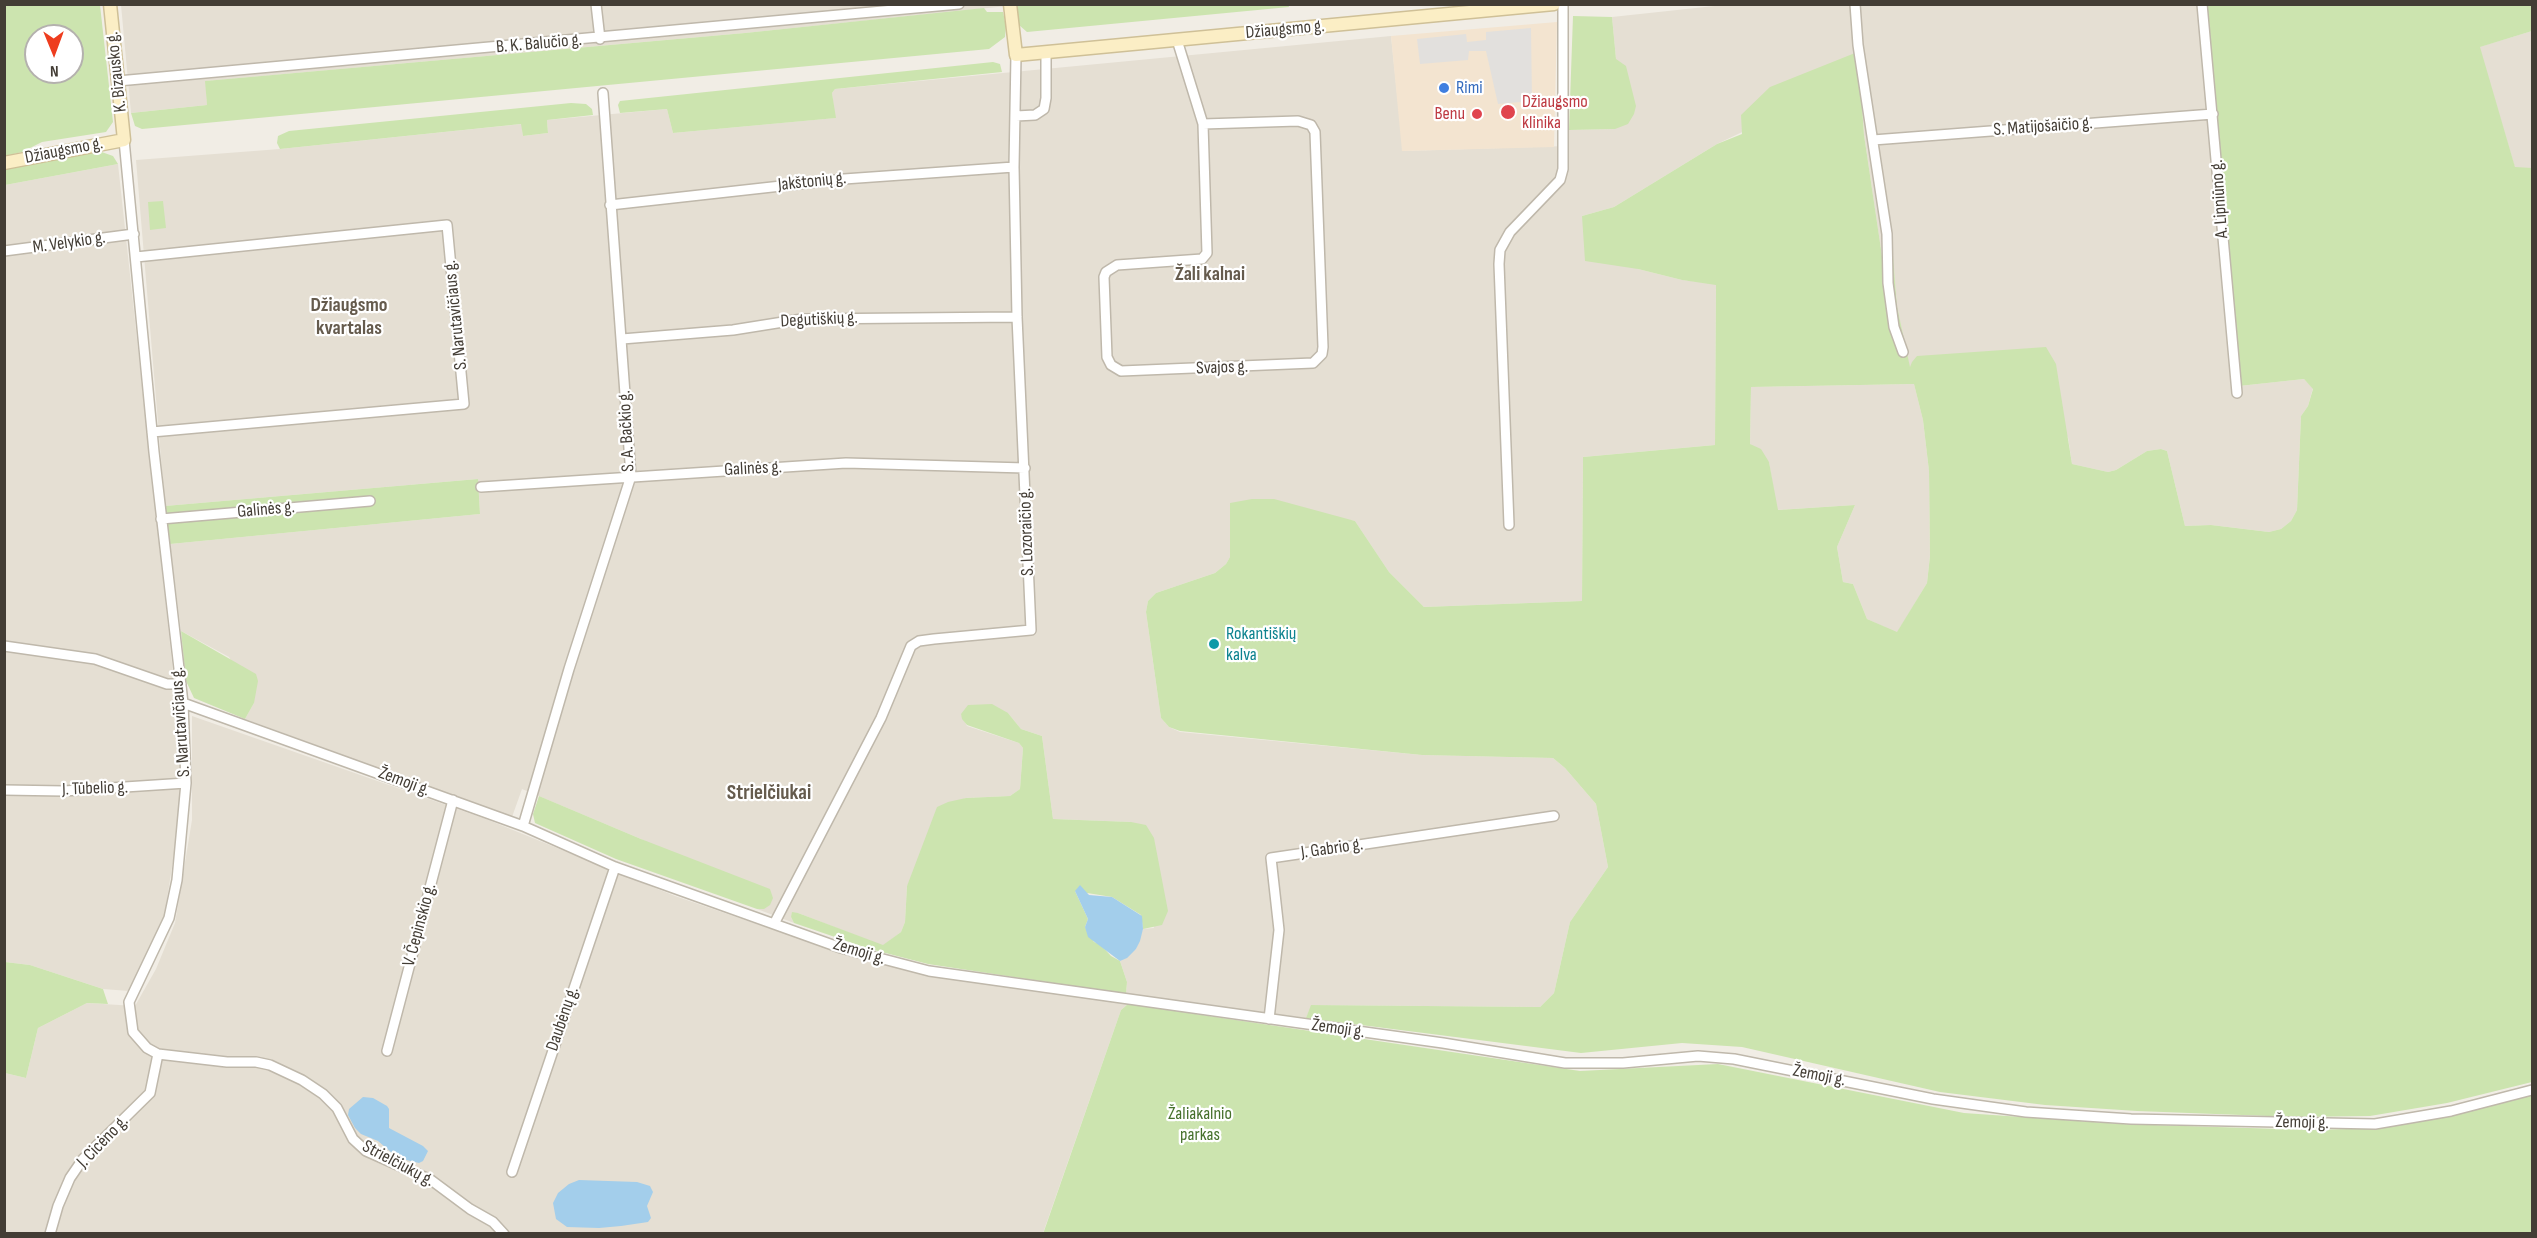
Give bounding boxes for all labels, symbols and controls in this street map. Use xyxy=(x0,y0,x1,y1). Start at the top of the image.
street label: Džiaugsmo g. xyxy=(1245,16,1325,44)
north arrow xyxy=(24,24,84,84)
street label: B. K. Balučio g. xyxy=(495,29,583,59)
street label: K. Bizausko g. xyxy=(102,31,132,113)
text: N xyxy=(50,61,59,80)
place label: Rimi xyxy=(1456,77,1483,99)
marker: Rimi xyxy=(1437,81,1451,95)
place label: Džiaugsmo klinika xyxy=(1522,91,1588,134)
place label: Benu xyxy=(1435,103,1465,125)
marker: Džiaugsmo klinika xyxy=(1499,103,1517,121)
marker: Benu xyxy=(1470,107,1484,121)
street label: S. Matijošaičio g. xyxy=(1993,113,2093,141)
street label: Džiaugsmo g. xyxy=(23,133,105,169)
street label: A. Lipniūno g. xyxy=(2206,159,2234,239)
street label: Jakštonių g. xyxy=(777,168,847,196)
street label: M. Velykio g. xyxy=(31,227,107,259)
street label: S. Narutavičiaus g. xyxy=(440,259,472,371)
district label: Žali kalnai xyxy=(1175,263,1245,287)
district label: Džiaugsmo kvartalas xyxy=(310,294,388,341)
street label: Degutiškių g. xyxy=(780,307,858,333)
street label: Svajos g. xyxy=(1196,356,1248,380)
street label: S. A. Bačkio g. xyxy=(614,390,640,472)
street label: Galinės g. xyxy=(724,457,782,481)
street label: S. Lozoraičio g. xyxy=(1015,488,1039,576)
street label: Galinės g. xyxy=(236,497,296,523)
place label: Rokantiškių kalva xyxy=(1226,623,1296,666)
marker: Rokantiškių kalva xyxy=(1207,637,1221,651)
street label: S. Narutavičiaus g. xyxy=(166,666,196,778)
street label: Žemoji g. xyxy=(375,762,433,802)
street label: J. Tūbelio g. xyxy=(62,777,128,801)
district label: Strielčiukai xyxy=(727,781,811,807)
street label: J. Gabrio g. xyxy=(1300,834,1364,864)
street label: V. Čepinskio g. xyxy=(399,881,441,969)
street label: Žemoji g. xyxy=(830,934,888,970)
street label: Daubėnų g. xyxy=(542,984,584,1054)
street label: Žemoji g. xyxy=(1310,1015,1366,1043)
street label: Žemoji g. xyxy=(1791,1060,1847,1092)
park label: Žaliakalnio parkas xyxy=(1168,1103,1232,1146)
street label: J. Cicėno g. xyxy=(73,1111,133,1173)
street label: Žemoji g. xyxy=(2275,1112,2329,1134)
street label: Strielčiukų g. xyxy=(358,1136,438,1192)

